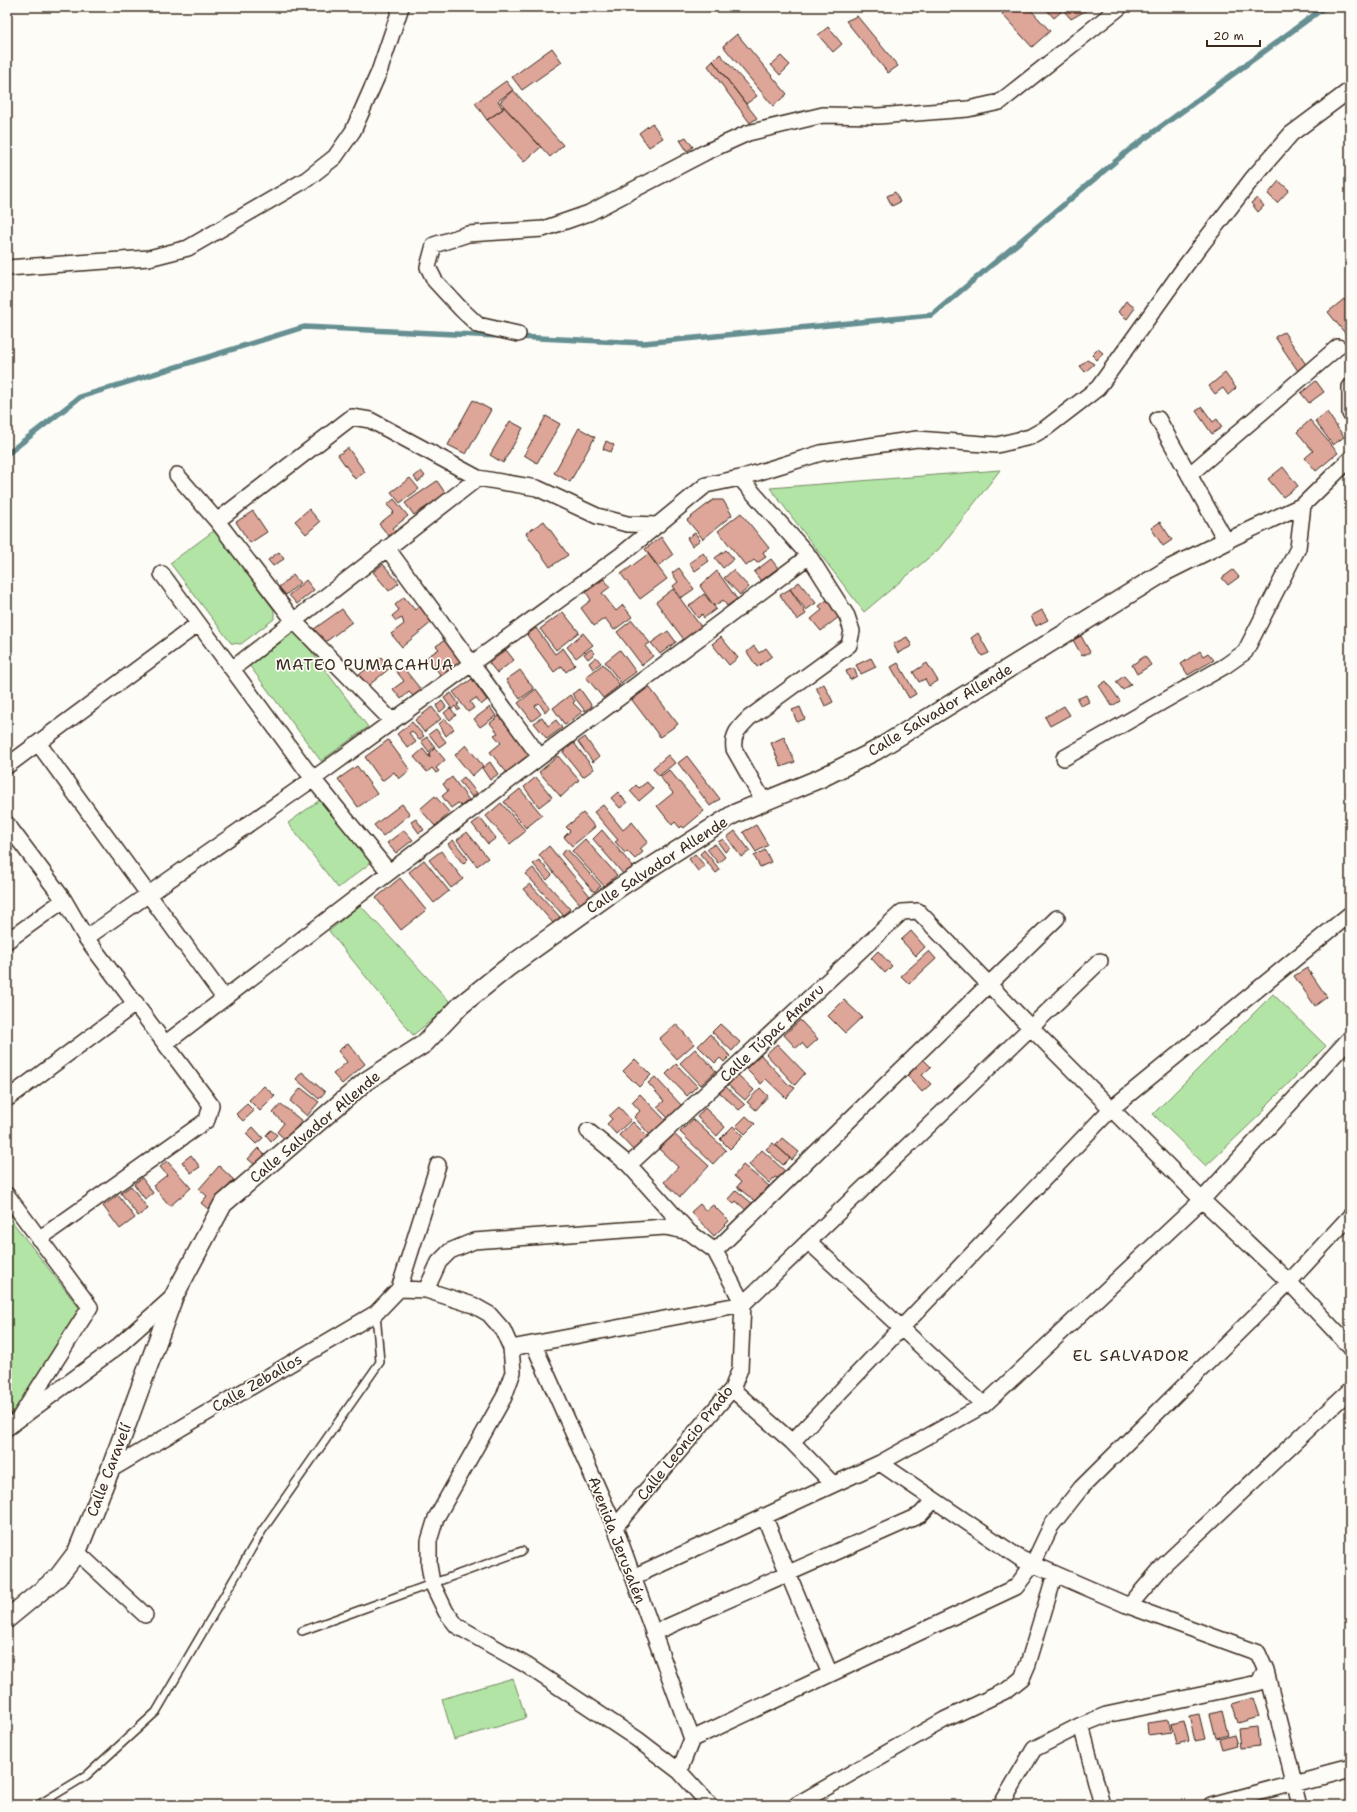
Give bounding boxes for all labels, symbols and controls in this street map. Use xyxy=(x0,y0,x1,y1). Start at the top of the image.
scale bar xyxy=(1207,22,1260,48)
text: 20 m xyxy=(1213,28,1244,44)
district label: MATEO PUMACAHUA xyxy=(276,654,454,675)
street label: Calle Salvador Allende xyxy=(864,659,1016,761)
street label: Calle Salvador Allende xyxy=(582,812,732,918)
street label: Calle Túpac Amaru xyxy=(716,979,828,1087)
street label: Calle Salvador Allende xyxy=(245,1066,385,1188)
district label: EL SALVADOR xyxy=(1073,1345,1189,1366)
street label: Calle Zeballos xyxy=(208,1349,306,1417)
street label: Calle Leoncio Prado xyxy=(632,1381,738,1505)
street label: Calle Caravelí xyxy=(82,1420,136,1520)
street label: Avenida Jerusalén xyxy=(584,1474,650,1606)

